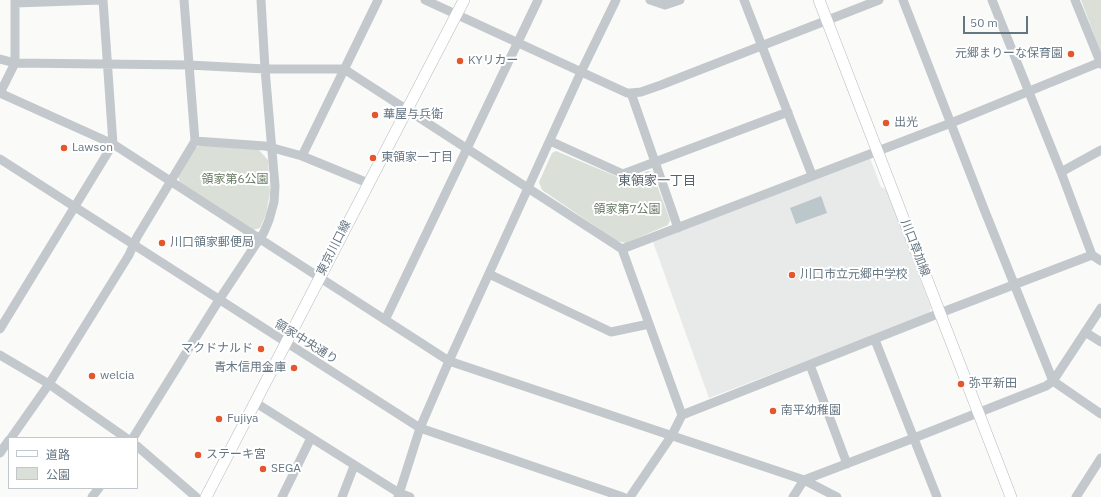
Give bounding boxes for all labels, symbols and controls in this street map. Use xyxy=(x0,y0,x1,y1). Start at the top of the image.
scale bar xyxy=(965,8,1030,34)
text: 50 m xyxy=(970,15,998,30)
place label: 元郷まりーな保育園 xyxy=(955,47,1063,61)
marker: 元郷まりーな保育園 xyxy=(1066,49,1076,59)
place label: KYリカー xyxy=(468,54,519,68)
marker: KYリカー xyxy=(455,56,465,66)
place label: 華屋与兵衛 xyxy=(383,108,443,122)
marker: 華屋与兵衛 xyxy=(370,110,380,120)
place label: 出光 xyxy=(894,116,918,130)
marker: 出光 xyxy=(881,118,891,128)
place label: Lawson xyxy=(72,141,113,155)
marker: Lawson xyxy=(59,143,69,153)
place label: 東領家一丁目 xyxy=(381,151,453,165)
marker: 東領家一丁目 xyxy=(368,153,378,163)
park label: 領家第6公園 xyxy=(201,173,269,187)
district label: 東領家一丁目 xyxy=(618,173,696,189)
park label: 領家第7公園 xyxy=(593,203,661,217)
street label: 川口草加線 xyxy=(898,217,932,279)
street label: 東京川口線 xyxy=(314,218,354,278)
place label: 川口領家郵便局 xyxy=(170,236,254,250)
marker: 川口領家郵便局 xyxy=(157,238,167,248)
place label: 川口市立元郷中学校 xyxy=(800,268,908,282)
marker: 川口市立元郷中学校 xyxy=(787,270,797,280)
street label: 領家中央通り xyxy=(272,317,340,367)
place label: マクドナルド xyxy=(181,342,253,356)
marker: マクドナルド xyxy=(256,344,266,354)
place label: 青木信用金庫 xyxy=(214,361,286,375)
marker: 青木信用金庫 xyxy=(289,363,299,373)
place label: welcia xyxy=(100,369,134,383)
marker: welcia xyxy=(87,371,97,381)
place label: 弥平新田 xyxy=(969,377,1017,391)
marker: 弥平新田 xyxy=(956,379,966,389)
place label: 南平幼稚園 xyxy=(781,404,841,418)
marker: 南平幼稚園 xyxy=(768,406,778,416)
place label: Fujiya xyxy=(227,412,258,426)
marker: Fujiya xyxy=(214,414,224,424)
legend xyxy=(8,437,138,489)
text: 道路 xyxy=(46,447,70,462)
place label: ステーキ宮 xyxy=(206,448,266,462)
marker: ステーキ宮 xyxy=(193,450,203,460)
place label: SEGA xyxy=(271,462,301,476)
marker: SEGA xyxy=(258,464,268,474)
text: 公園 xyxy=(46,467,70,482)

